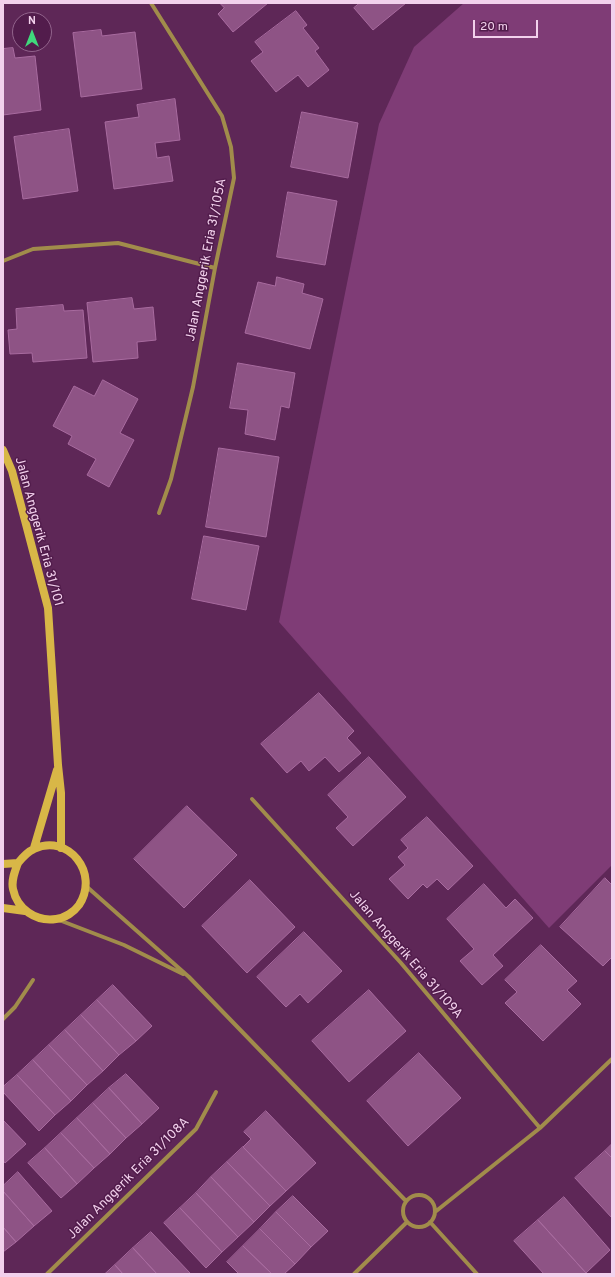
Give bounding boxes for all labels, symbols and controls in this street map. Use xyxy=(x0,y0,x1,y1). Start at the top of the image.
north arrow xyxy=(12,12,52,52)
scale bar xyxy=(475,12,540,38)
text: N xyxy=(28,14,36,28)
text: 20 m xyxy=(480,19,508,35)
street label: Jalan Anggerik Eria 31/105A xyxy=(184,177,230,343)
street label: Jalan Anggerik Eria 31/101 xyxy=(11,456,65,608)
street label: Jalan Anggerik Eria 31/109A xyxy=(345,888,465,1022)
street label: Jalan Anggerik Eria 31/108A xyxy=(65,1115,193,1243)

